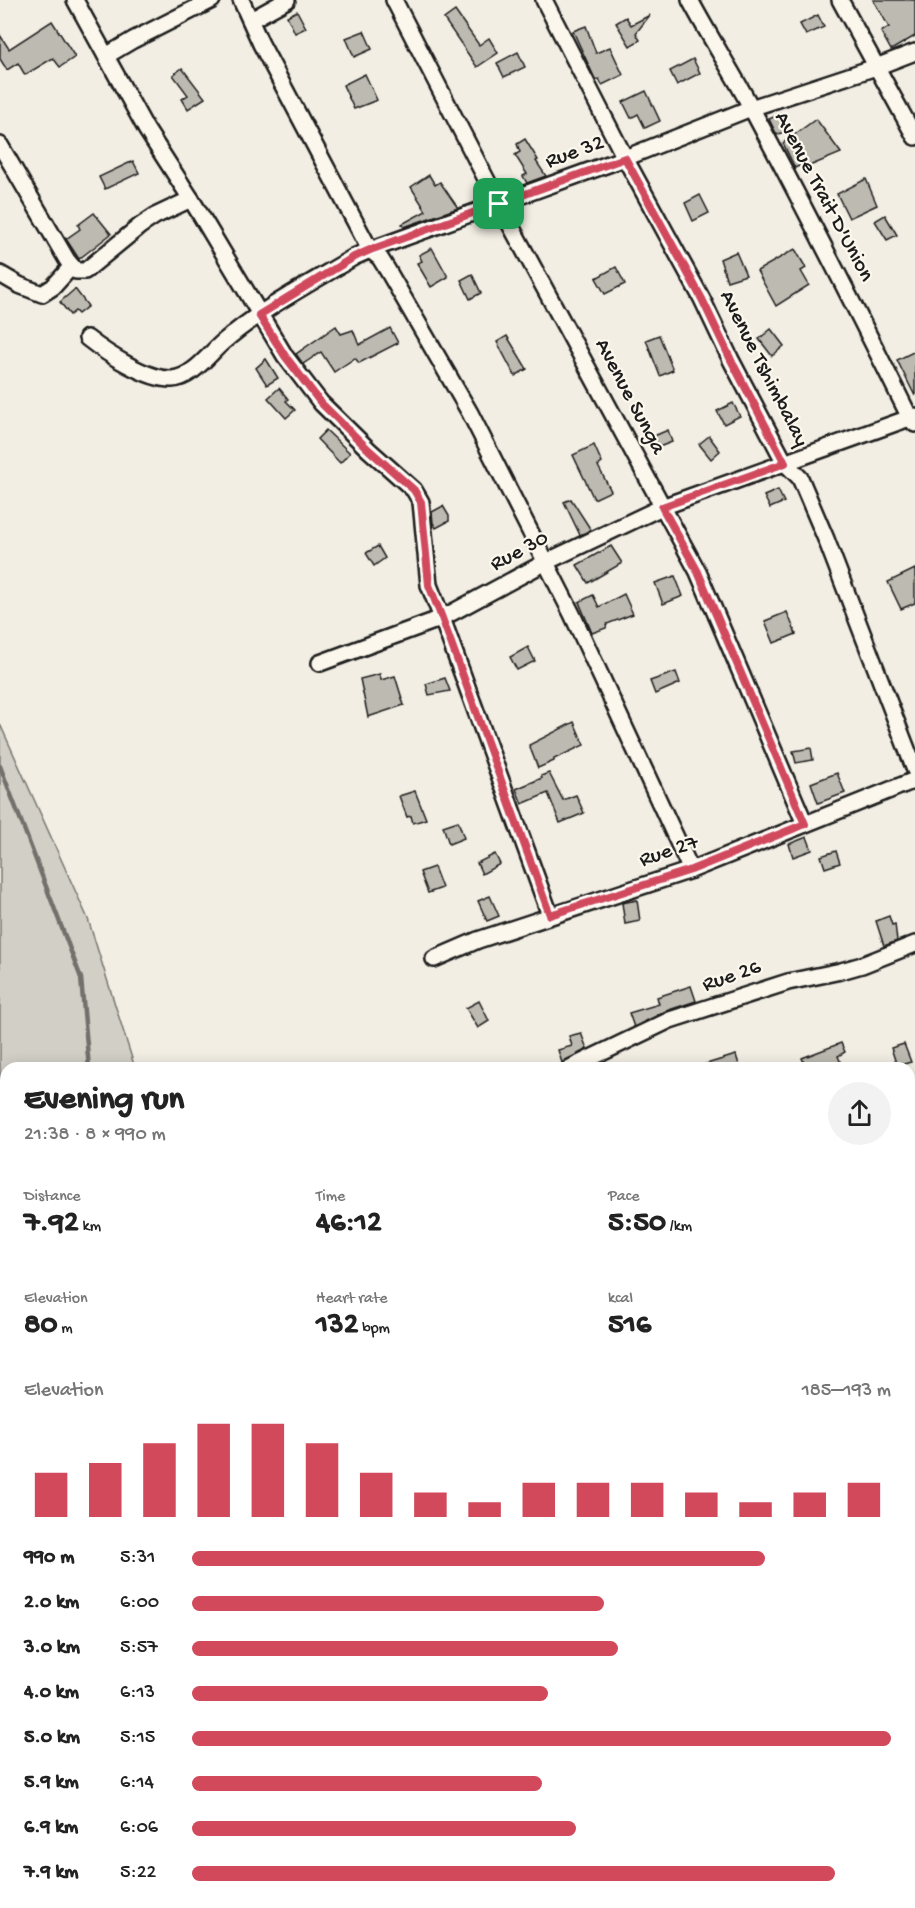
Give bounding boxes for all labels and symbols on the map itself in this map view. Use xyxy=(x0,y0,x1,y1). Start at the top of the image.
street label: Avenue Trait D'Union xyxy=(767,108,879,287)
street label: Rue 32 xyxy=(542,130,608,176)
pin xyxy=(473,178,524,229)
street label: Avenue Tshimbalay xyxy=(712,287,814,452)
street label: Avenue Sunga xyxy=(588,335,671,460)
street label: Rue 30 xyxy=(486,526,554,578)
street label: Rue 27 xyxy=(636,830,702,874)
street label: Rue 26 xyxy=(699,955,766,999)

